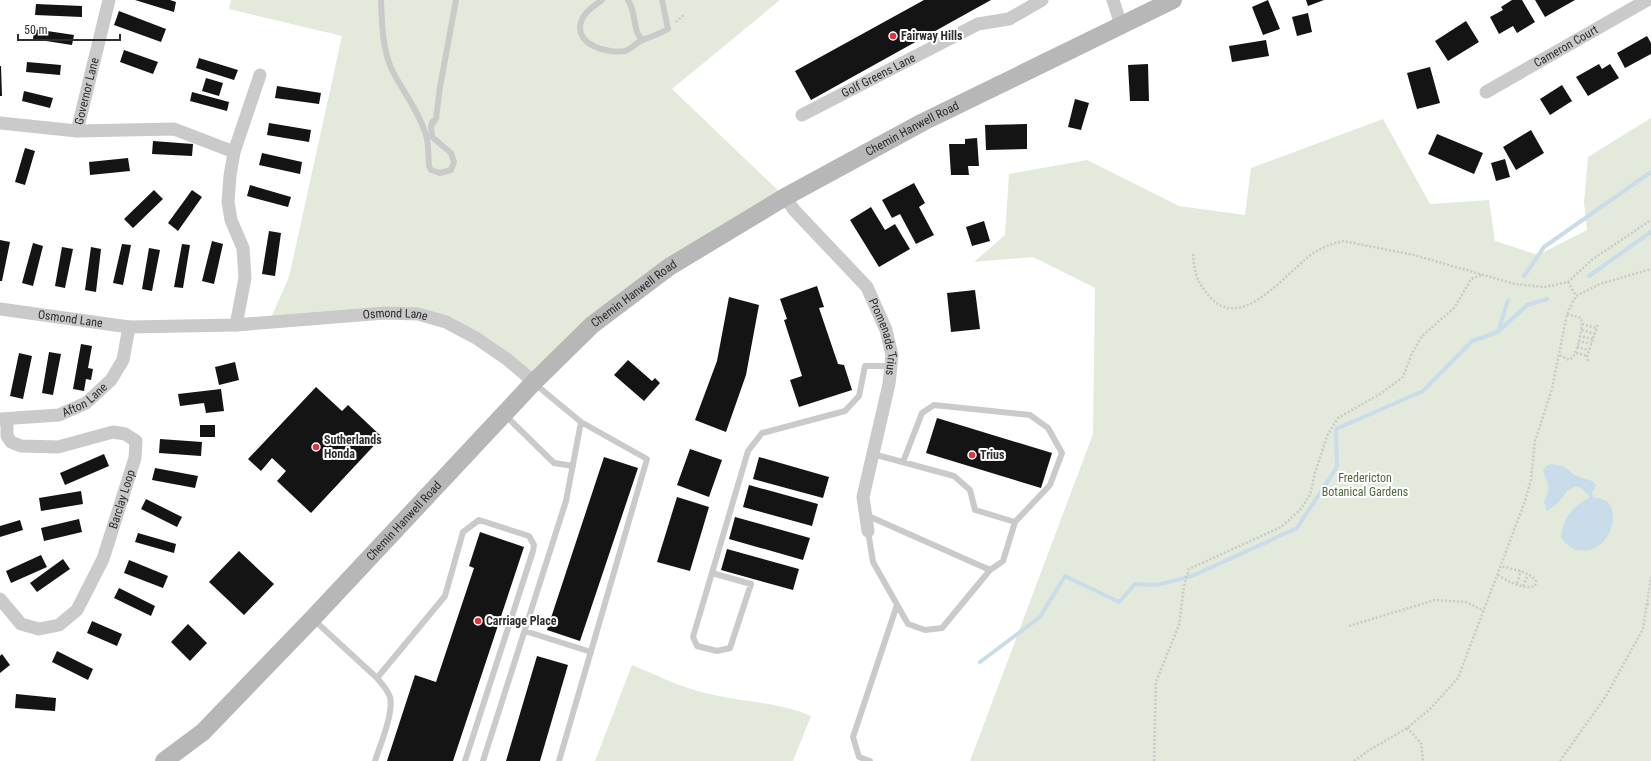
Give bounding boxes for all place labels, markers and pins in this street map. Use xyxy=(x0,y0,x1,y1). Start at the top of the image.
place label: Fairway Hills xyxy=(901,29,963,43)
marker: Fairway Hills xyxy=(888,31,898,41)
place label: Sutherlands Honda xyxy=(324,433,382,461)
marker: Sutherlands Honda xyxy=(311,442,321,452)
place label: Trius xyxy=(980,448,1005,462)
marker: Trius xyxy=(967,450,977,460)
place label: Carriage Place xyxy=(486,614,557,628)
marker: Carriage Place xyxy=(473,616,483,626)

